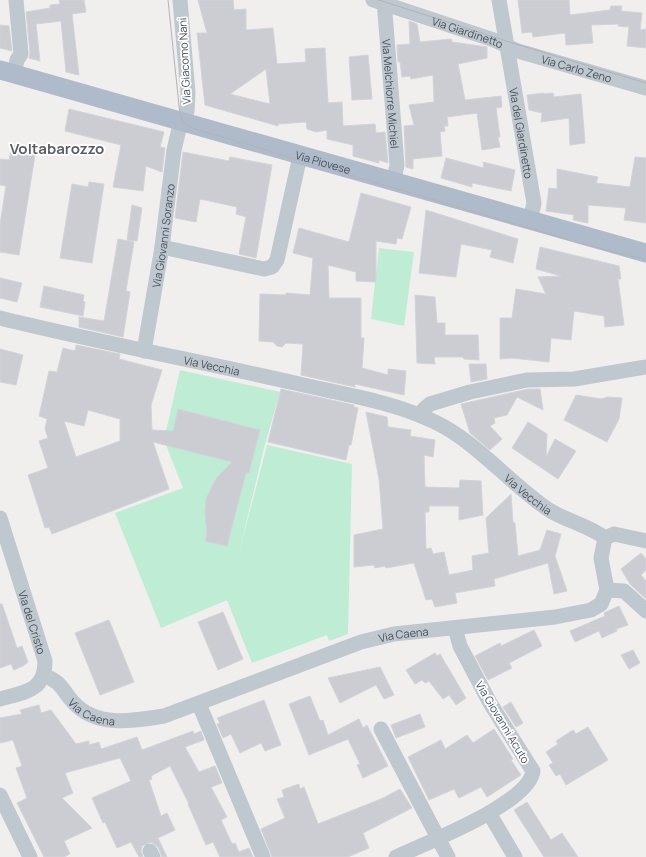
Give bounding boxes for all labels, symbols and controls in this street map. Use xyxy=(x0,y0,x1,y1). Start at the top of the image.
street label: Via Giardinetto xyxy=(430,13,506,51)
street label: Via Giacomo Nani xyxy=(174,17,194,105)
street label: Via Melchiorre Michiel xyxy=(380,38,403,149)
street label: Via Carlo Zeno xyxy=(540,51,614,85)
street label: Via del Giardinetto xyxy=(507,86,537,180)
district label: Voltabarozzo xyxy=(10,138,104,159)
street label: Via Piovese xyxy=(294,147,353,177)
street label: Via Giovanni Soranzo xyxy=(148,182,177,289)
street label: Via Vecchia xyxy=(182,352,241,378)
street label: Via Vecchia xyxy=(502,470,555,518)
street label: Via del Cristo xyxy=(16,588,50,656)
street label: Via Caena xyxy=(377,623,429,645)
street label: Via Giovanni Acuto xyxy=(473,678,534,766)
street label: Via Caena xyxy=(65,695,116,728)

